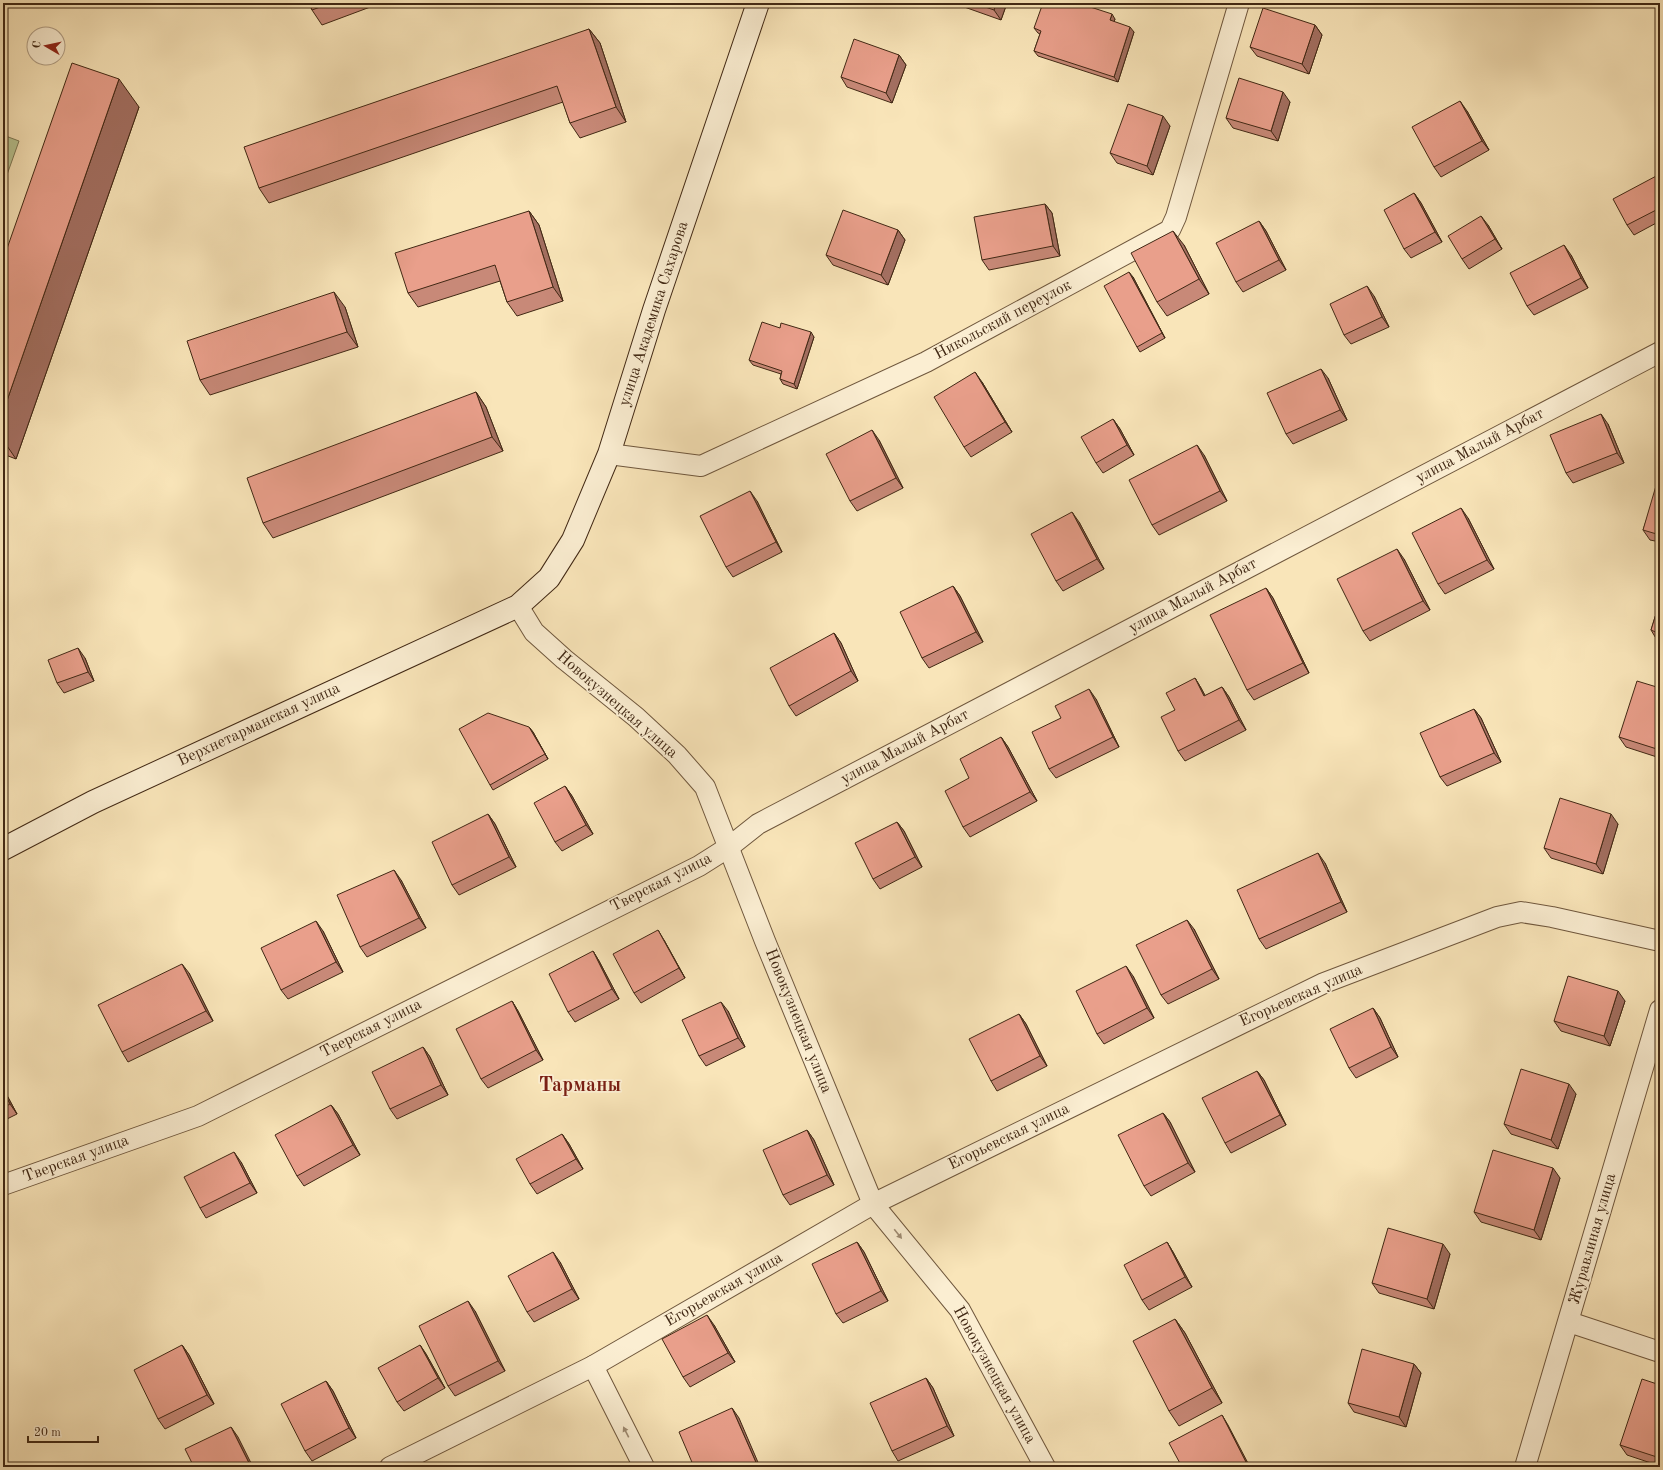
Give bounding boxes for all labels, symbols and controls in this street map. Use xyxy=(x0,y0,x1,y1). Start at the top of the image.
north arrow xyxy=(26,26,66,66)
text: С xyxy=(32,40,44,49)
street label: улица Академика Сахарова xyxy=(616,219,692,409)
street label: Никольский переулок xyxy=(932,277,1074,363)
street label: улица Малый Арбат xyxy=(1413,406,1547,486)
street label: улица Малый Арбат xyxy=(1126,556,1260,636)
street label: Новокузнецкая улица xyxy=(554,648,680,762)
street label: Верхнетарманская улица xyxy=(175,680,343,770)
street label: улица Малый Арбат xyxy=(838,707,972,787)
street label: Тверская улица xyxy=(608,851,714,915)
street label: Новокузнецкая улица xyxy=(762,947,834,1096)
street label: Егорьевская улица xyxy=(1237,962,1365,1030)
street label: Тверская улица xyxy=(318,997,424,1061)
district label: Тарманы xyxy=(539,1076,621,1096)
street label: Егорьевская улица xyxy=(946,1101,1072,1173)
street label: Тверская улица xyxy=(21,1132,131,1186)
street label: Журавлиная улица xyxy=(1567,1172,1619,1306)
one-way arrow xyxy=(893,1228,902,1239)
street label: Егорьевская улица xyxy=(663,1250,785,1330)
street label: Новокузнецкая улица xyxy=(950,1304,1038,1446)
scale bar xyxy=(28,1418,98,1444)
one-way arrow xyxy=(623,1426,629,1438)
text: 20 m xyxy=(34,1427,61,1439)

